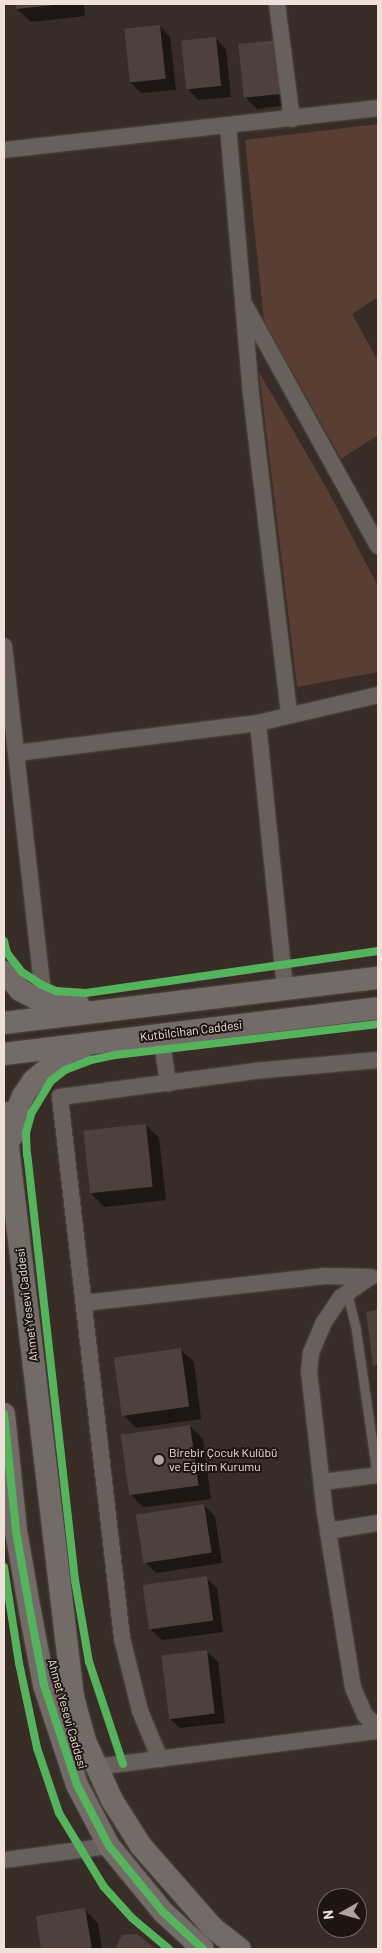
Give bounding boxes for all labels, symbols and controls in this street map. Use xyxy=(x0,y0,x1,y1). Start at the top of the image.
street label: Kutbilcihan Caddesi xyxy=(139,1018,243,1044)
street label: Ahmet Yesevi Caddesi xyxy=(13,1248,41,1362)
place label: Birebir Çocuk Kulübü ve Eğitim Kurumu xyxy=(169,1446,278,1474)
marker: Birebir Çocuk Kulübü ve Eğitim Kurumu xyxy=(153,1454,165,1466)
street label: Ahmet Yesevi Caddesi xyxy=(44,1657,90,1771)
north arrow xyxy=(317,1888,367,1938)
text: N xyxy=(319,1909,337,1920)

